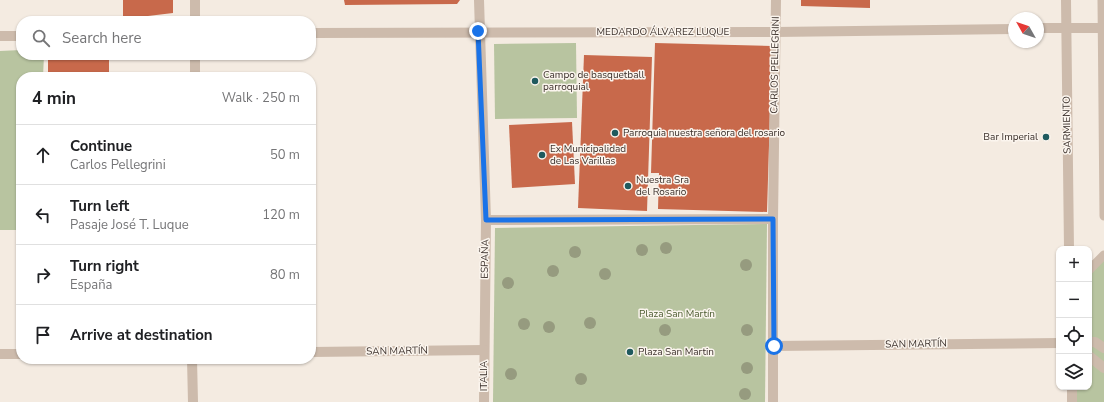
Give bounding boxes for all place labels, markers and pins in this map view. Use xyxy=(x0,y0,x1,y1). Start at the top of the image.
place label: Campo de basquetball parroquial xyxy=(543,68,644,94)
marker: Campo de basquetball parroquial xyxy=(530,76,540,86)
place label: Parroquia nuestra señora del rosario xyxy=(623,126,785,140)
marker: Parroquia nuestra señora del rosario xyxy=(610,128,620,138)
place label: Bar Imperial xyxy=(983,130,1038,144)
marker: Bar Imperial xyxy=(1041,132,1051,142)
place label: Ex Municipalidad de Las Varillas xyxy=(550,142,626,168)
marker: Ex Municipalidad de Las Varillas xyxy=(537,150,547,160)
place label: Nuestra Sra del Rosario xyxy=(636,173,689,199)
marker: Nuestra Sra del Rosario xyxy=(623,181,633,191)
place label: Plaza San Martin xyxy=(638,345,714,359)
marker: Plaza San Martin xyxy=(625,347,635,357)

